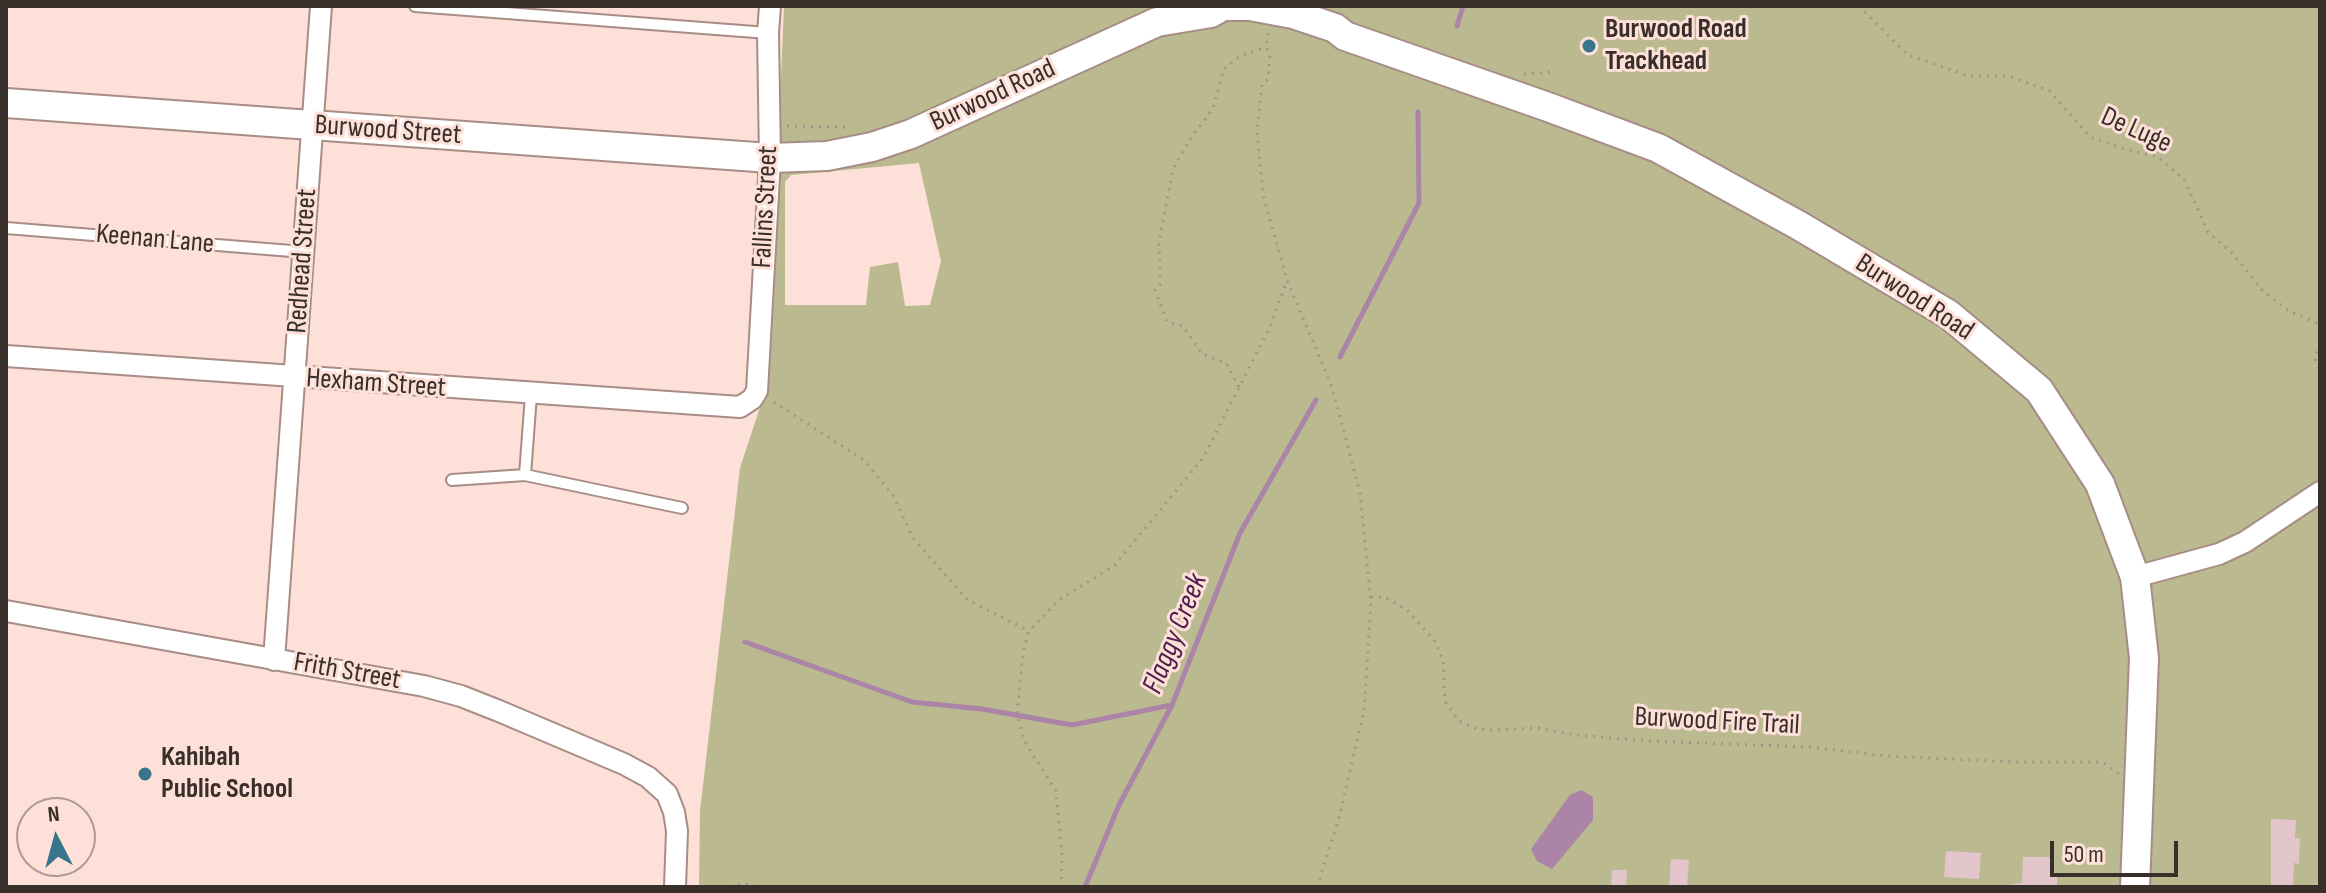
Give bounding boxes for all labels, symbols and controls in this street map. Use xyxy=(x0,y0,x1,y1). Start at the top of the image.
place label: Burwood Road Trackhead xyxy=(1605,13,1747,79)
marker: Burwood Road Trackhead xyxy=(1580,37,1598,55)
street label: Burwood Road xyxy=(925,52,1061,140)
street label: De Luge xyxy=(2095,101,2177,161)
street label: Burwood Street xyxy=(314,109,462,153)
street label: Fallins Street xyxy=(746,145,786,269)
street label: Redhead Street xyxy=(281,188,325,334)
street label: Keenan Lane xyxy=(95,218,215,262)
street label: Burwood Road xyxy=(1849,247,1979,349)
street label: Hexham Street xyxy=(305,362,447,406)
water label: Flaggy Creek xyxy=(1136,569,1216,699)
street label: Frith Street xyxy=(291,646,403,698)
street label: Burwood Fire Trail xyxy=(1634,701,1800,743)
place label: Kahibah Public School xyxy=(161,741,293,807)
marker: Kahibah Public School xyxy=(136,765,154,783)
north arrow xyxy=(16,797,96,877)
text: N xyxy=(46,801,61,829)
scale bar xyxy=(2054,825,2182,875)
text: 50 m xyxy=(2064,840,2104,869)

